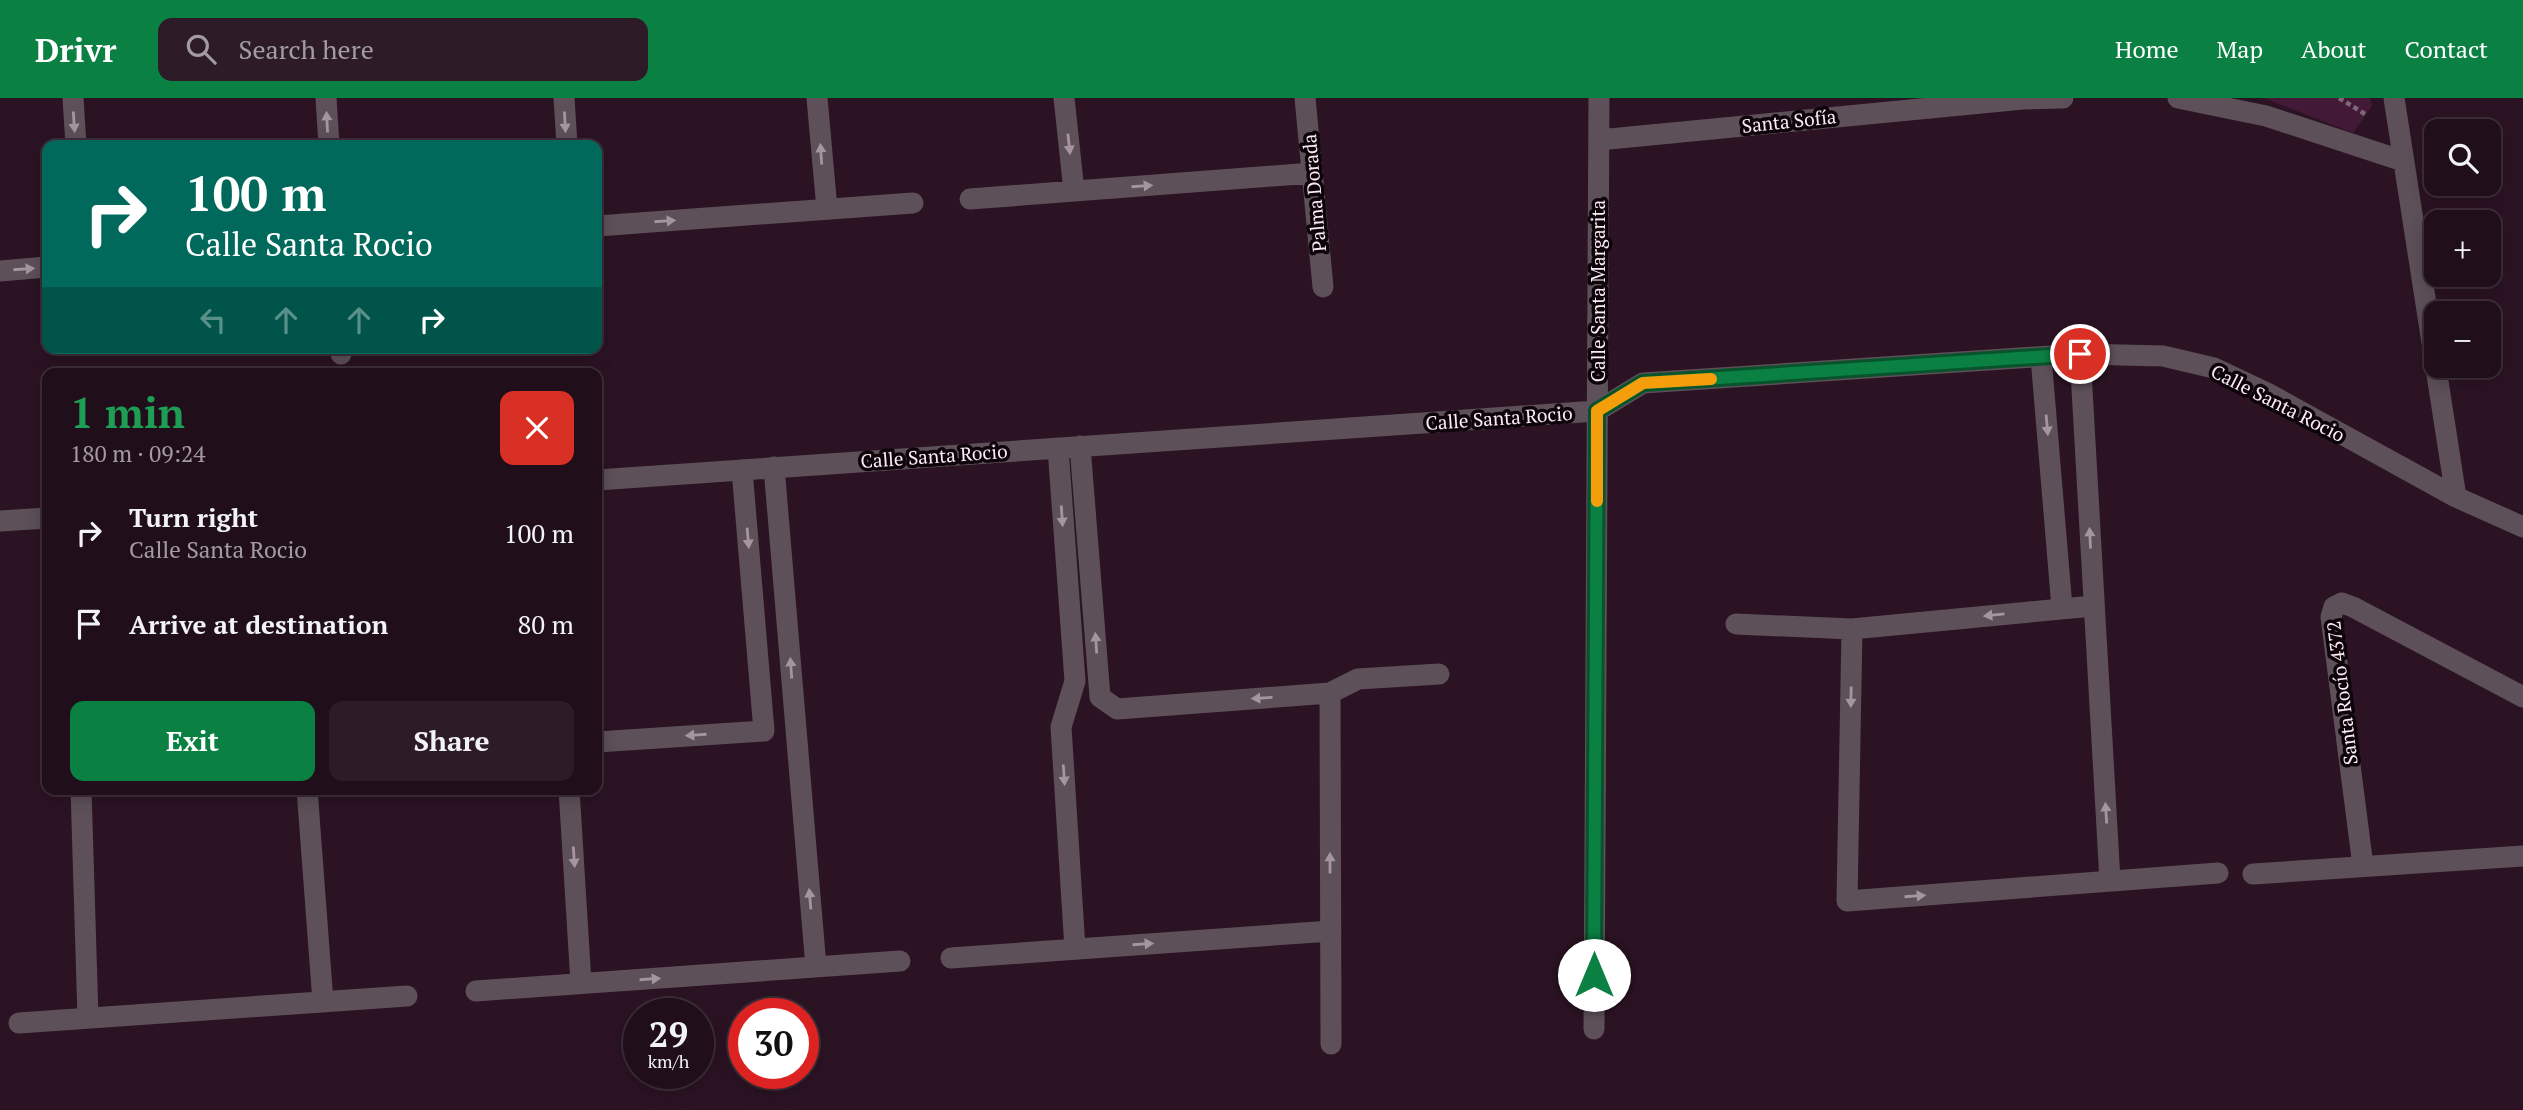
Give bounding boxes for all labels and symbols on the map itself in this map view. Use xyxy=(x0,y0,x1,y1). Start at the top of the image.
street label: Santa Sofía xyxy=(1740,103,1838,138)
one-way arrow xyxy=(322,110,333,132)
one-way arrow xyxy=(69,111,80,133)
one-way arrow xyxy=(560,111,571,133)
street label: Palma Dorada xyxy=(1296,133,1331,253)
one-way arrow xyxy=(1064,134,1075,156)
one-way arrow xyxy=(815,143,826,165)
one-way arrow xyxy=(1131,180,1153,191)
street label: Calle Santa Margarita xyxy=(1585,199,1610,382)
one-way arrow xyxy=(654,215,676,226)
one-way arrow xyxy=(13,263,35,274)
pin xyxy=(2050,324,2110,384)
street label: Calle Santa Rocio xyxy=(2207,358,2349,447)
street label: Calle Santa Rocio xyxy=(1425,400,1573,435)
one-way arrow xyxy=(2042,414,2053,436)
street label: Calle Santa Rocio xyxy=(860,438,1008,473)
one-way arrow xyxy=(1057,505,1068,527)
one-way arrow xyxy=(743,527,754,549)
one-way arrow xyxy=(2084,527,2095,549)
one-way arrow xyxy=(1983,610,2005,621)
street label: Santa Rocío 4372 xyxy=(2320,620,2363,766)
one-way arrow xyxy=(1090,632,1101,654)
one-way arrow xyxy=(785,657,796,679)
one-way arrow xyxy=(1845,686,1857,708)
one-way arrow xyxy=(1250,692,1272,703)
one-way arrow xyxy=(684,730,706,741)
one-way arrow xyxy=(1059,765,1070,787)
one-way arrow xyxy=(2100,802,2111,824)
one-way arrow xyxy=(568,847,579,869)
one-way arrow xyxy=(1324,852,1336,874)
one-way arrow xyxy=(804,888,815,910)
one-way arrow xyxy=(1904,890,1926,901)
one-way arrow xyxy=(1133,938,1155,949)
position arrow xyxy=(1557,938,1631,1012)
one-way arrow xyxy=(639,973,661,984)
speed limit sign: 30 xyxy=(728,998,819,1089)

